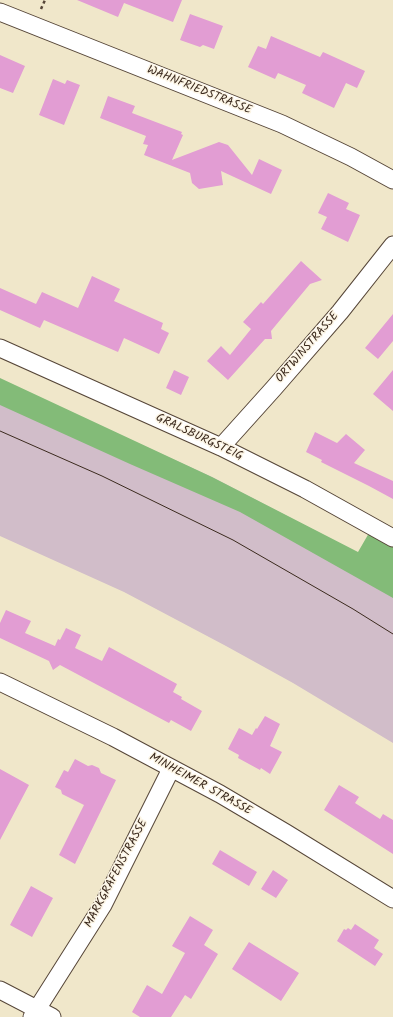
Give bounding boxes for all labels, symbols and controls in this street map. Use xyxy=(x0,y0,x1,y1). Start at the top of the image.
street label: WAHNFRIEDSTRASSE xyxy=(145,63,253,119)
street label: ORTWINSTRASSE xyxy=(273,310,343,386)
street label: GRALSBURGSTEIG xyxy=(153,411,245,465)
street label: MINHEIMER STRASSE xyxy=(146,751,254,819)
street label: MARKGRAFENSTRASSE xyxy=(82,817,152,931)

